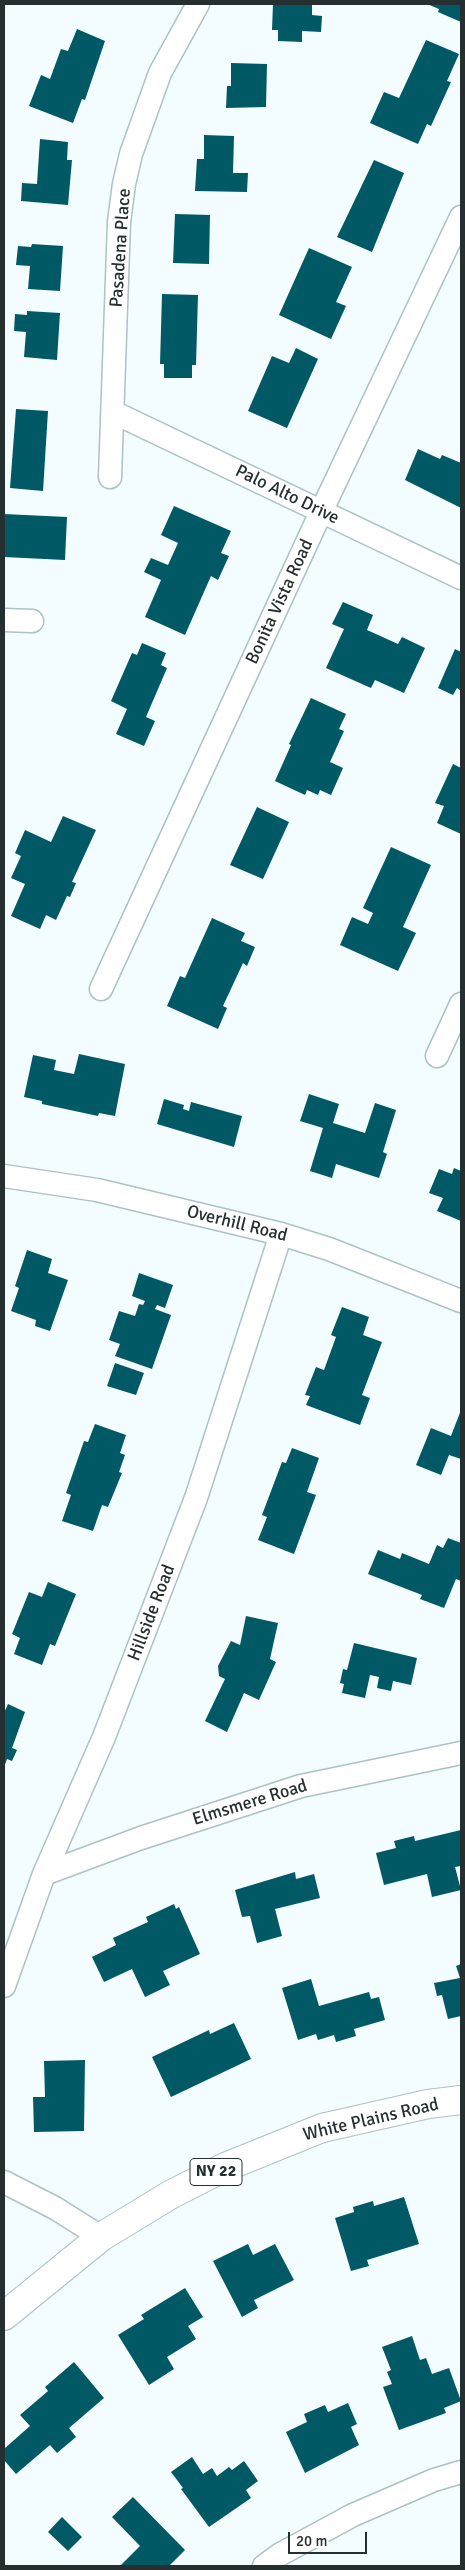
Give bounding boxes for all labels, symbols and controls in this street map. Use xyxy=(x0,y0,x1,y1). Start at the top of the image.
street label: Pasadena Place xyxy=(106,188,136,308)
street label: Palo Alto Drive xyxy=(232,461,342,529)
street label: Bonita Vista Road xyxy=(242,536,318,668)
street label: Overhill Road xyxy=(184,1201,290,1247)
street label: Hillside Road xyxy=(124,1562,180,1664)
street label: Elmsmere Road xyxy=(190,1775,310,1831)
street label: White Plains Road xyxy=(301,2094,441,2146)
road number: NY 22 xyxy=(190,2158,242,2186)
scale bar xyxy=(290,2522,369,2554)
text: 20 m xyxy=(296,2532,327,2550)

